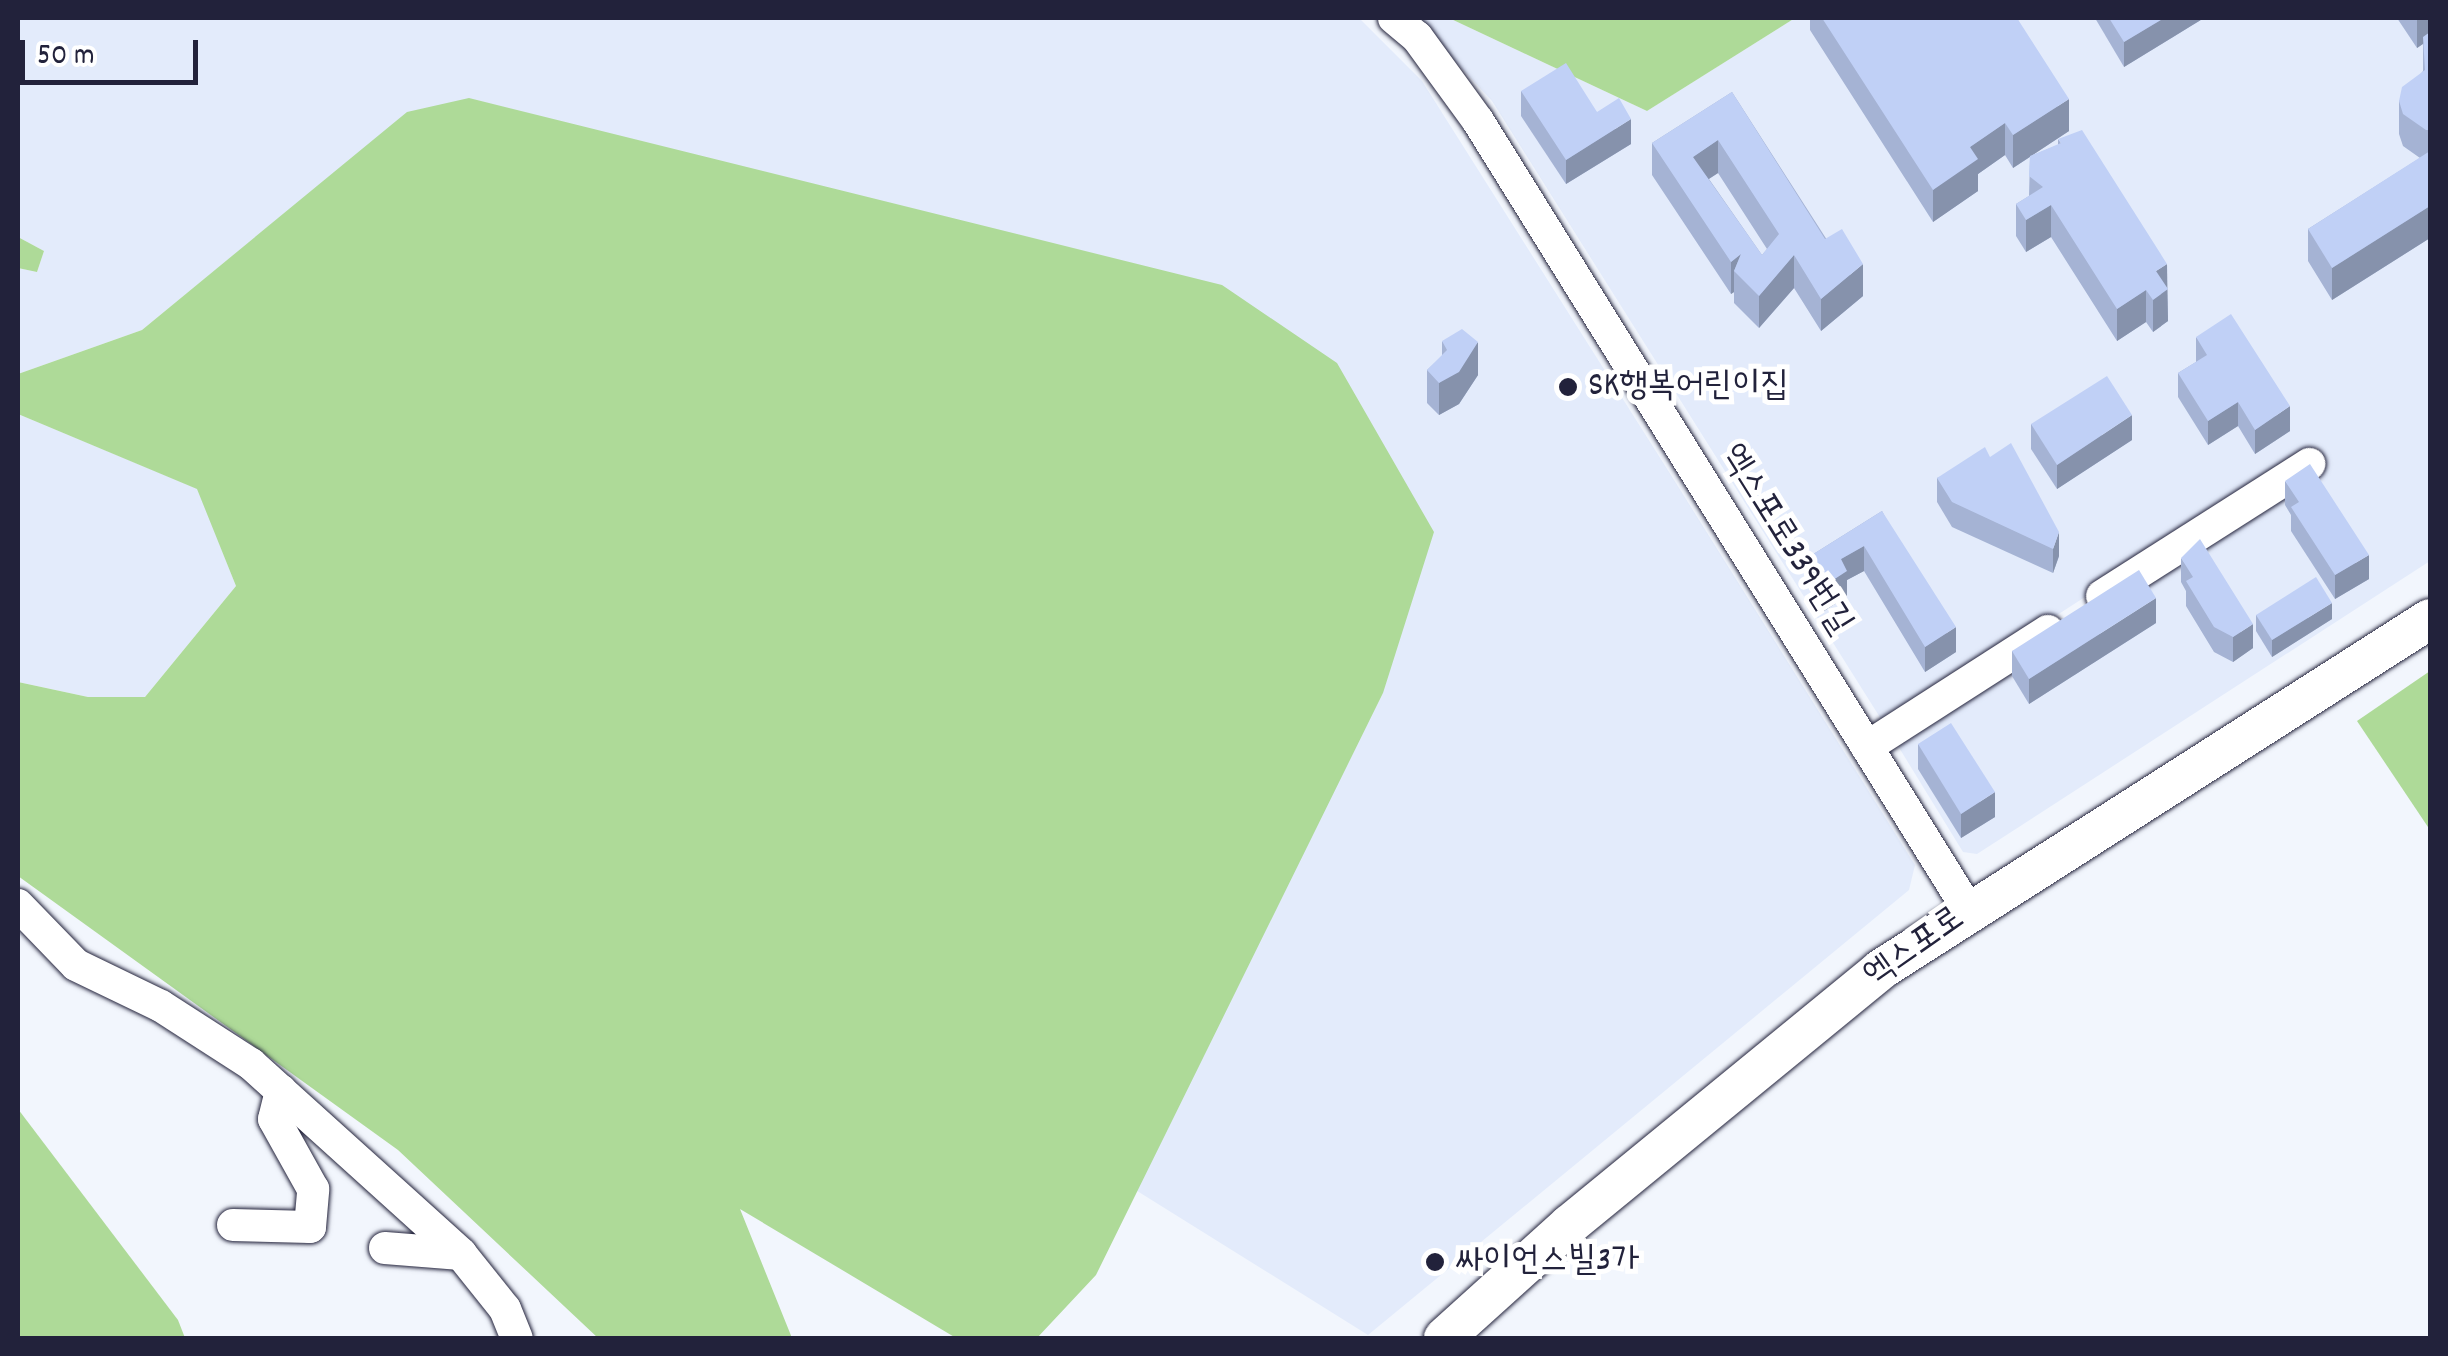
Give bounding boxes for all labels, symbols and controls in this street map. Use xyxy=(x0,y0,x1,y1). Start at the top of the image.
scale bar xyxy=(25,20,202,82)
text: 50 m xyxy=(37,36,95,79)
place label: SK행복어린이집 xyxy=(1588,366,1789,408)
marker: SK행복어린이집 xyxy=(1557,376,1579,398)
street label: 엑스포로339번길 xyxy=(1710,437,1860,643)
street label: 엑스포로 xyxy=(1857,898,1973,998)
place label: 싸이언스빌3가 xyxy=(1455,1241,1640,1283)
marker: 싸이언스빌3가 xyxy=(1424,1251,1446,1273)

